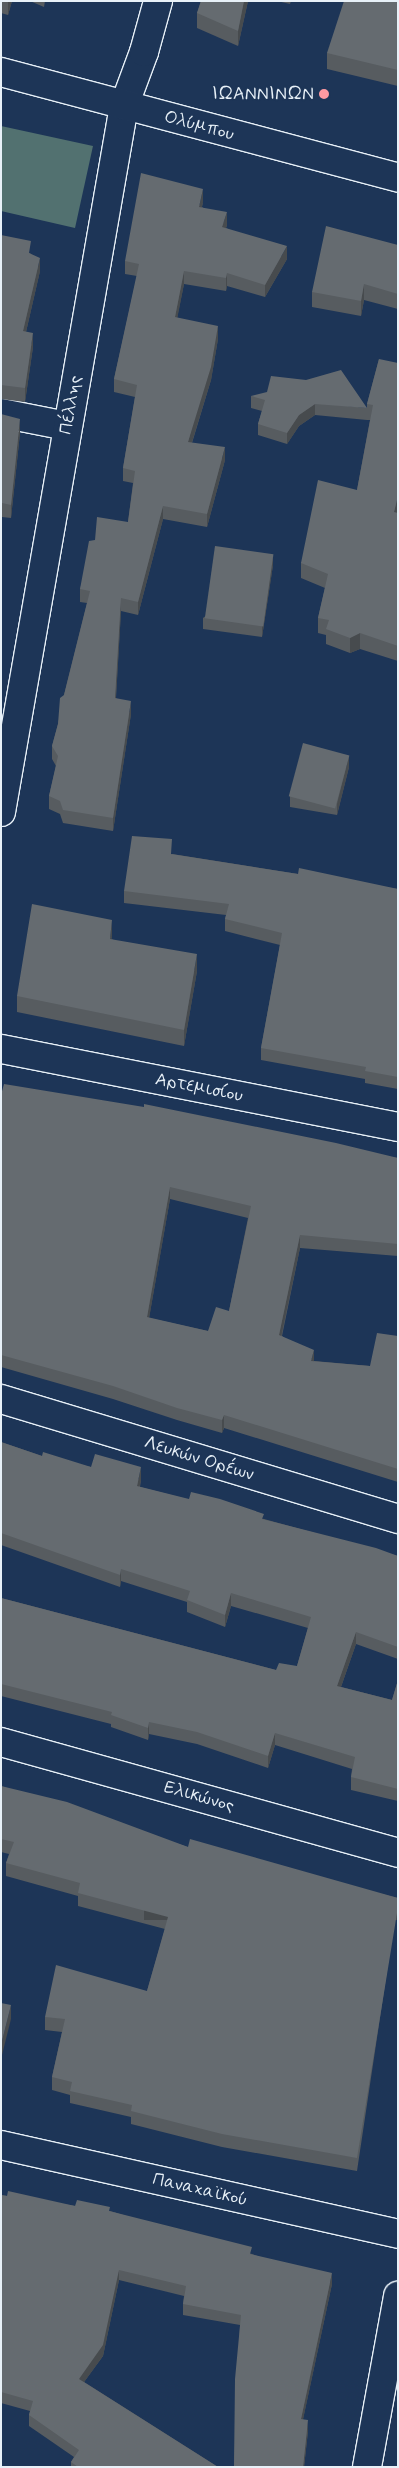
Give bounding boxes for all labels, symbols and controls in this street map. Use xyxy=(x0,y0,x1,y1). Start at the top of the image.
place label: ΙΩΑΝΝΙΝΩΝ xyxy=(212,83,314,105)
marker: ΙΩΑΝΝΙΝΩΝ xyxy=(318,88,330,100)
street label: Ολύμπου xyxy=(162,106,236,146)
street label: Πέλλης xyxy=(55,374,87,436)
street label: Αρτεμισίου xyxy=(153,1069,245,1107)
street label: Λευκών Ορέων xyxy=(142,1432,256,1486)
street label: Ελικώνος xyxy=(161,1777,237,1817)
street label: Παναχαϊκού xyxy=(150,2169,250,2211)

